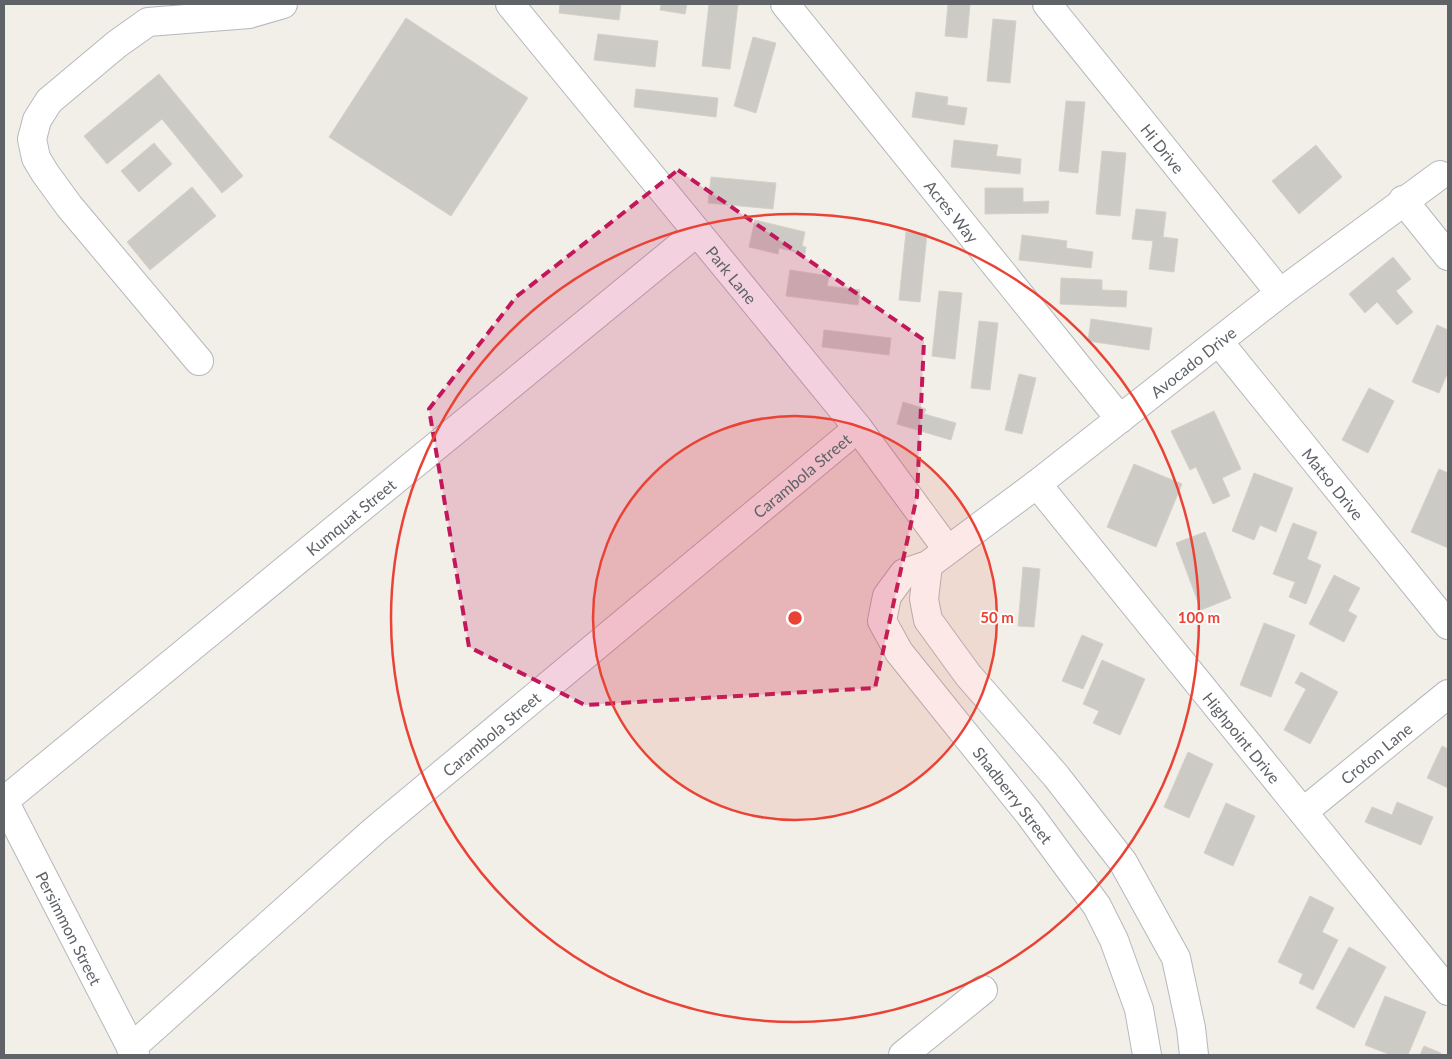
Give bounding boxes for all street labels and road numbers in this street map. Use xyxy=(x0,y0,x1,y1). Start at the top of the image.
street label: Hi Drive xyxy=(1137,119,1189,177)
street label: Acres Way xyxy=(921,176,983,247)
street label: Park Lane xyxy=(703,242,761,307)
street label: Avocado Drive xyxy=(1146,322,1239,401)
street label: Carambola Street xyxy=(749,429,854,521)
street label: Matso Drive xyxy=(1299,444,1368,523)
street label: Kumquat Street xyxy=(302,474,399,559)
street label: Carambola Street xyxy=(438,687,544,780)
street label: Highpoint Drive xyxy=(1200,688,1285,787)
street label: Croton Lane xyxy=(1336,718,1415,787)
street label: Shadberry Street xyxy=(969,743,1057,847)
street label: Persimmon Street xyxy=(32,868,106,988)

